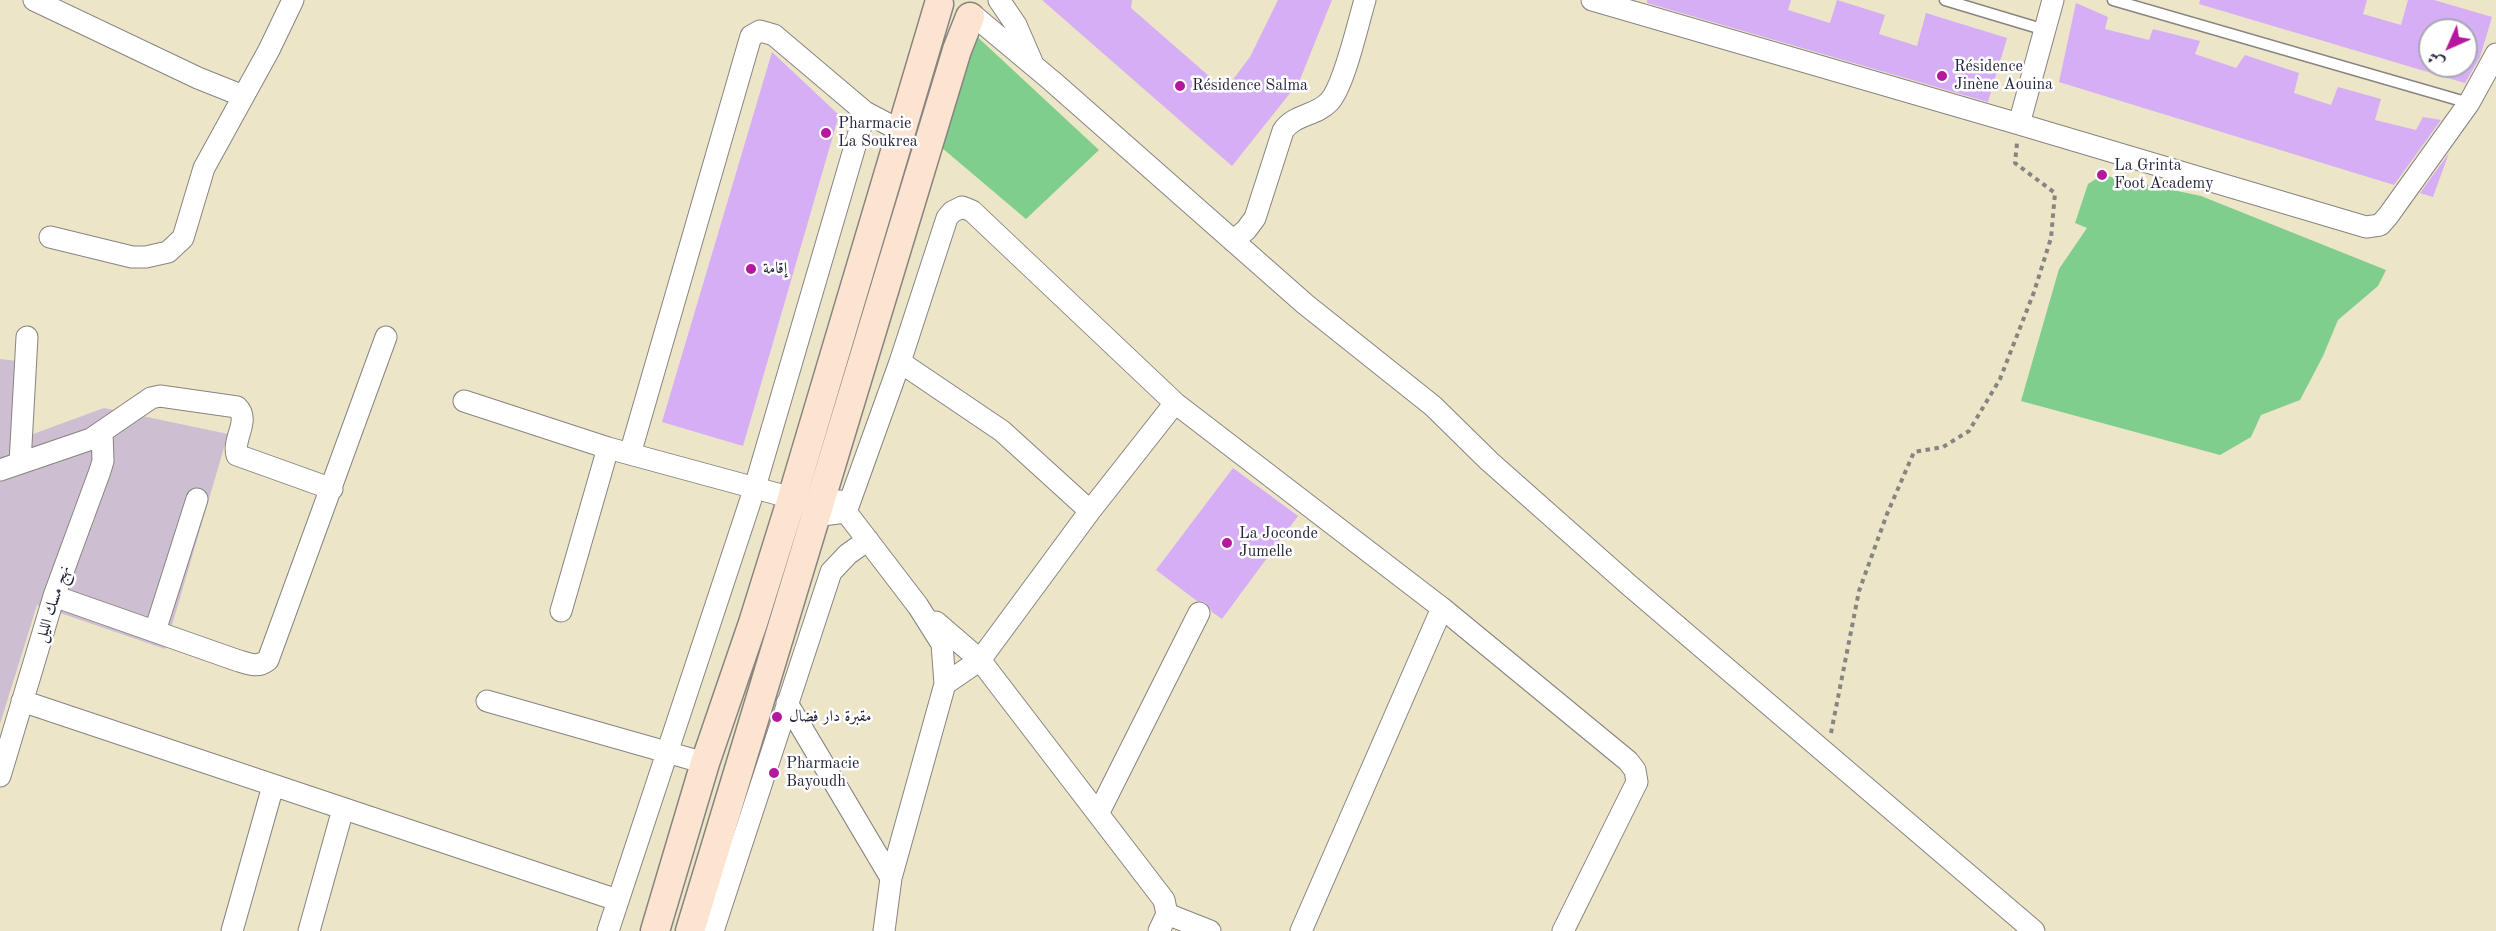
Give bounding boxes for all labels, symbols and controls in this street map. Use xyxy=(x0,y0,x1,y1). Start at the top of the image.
north arrow xyxy=(2418,18,2478,78)
text: ش xyxy=(2425,48,2448,71)
place label: Résidence Jinène Aouina xyxy=(1954,57,2053,95)
marker: Résidence Jinène Aouina xyxy=(1935,69,1949,83)
place label: Résidence Salma xyxy=(1192,76,1308,96)
marker: Résidence Salma xyxy=(1173,79,1187,93)
place label: Pharmacie La Soukrea xyxy=(838,114,918,152)
marker: Pharmacie La Soukrea xyxy=(819,126,833,140)
place label: La Grinta Foot Academy xyxy=(2114,156,2214,194)
marker: La Grinta Foot Academy xyxy=(2095,168,2109,182)
place label: إقامة xyxy=(763,259,787,279)
marker: إقامة xyxy=(744,262,758,276)
place label: La Joconde Jumelle xyxy=(1239,524,1318,562)
marker: La Joconde Jumelle xyxy=(1220,536,1234,550)
street label: نهج مسك الليل xyxy=(32,563,74,645)
place label: مقبرة دار فضال xyxy=(789,707,872,727)
marker: مقبرة دار فضال xyxy=(770,710,784,724)
place label: Pharmacie Bayoudh xyxy=(786,754,859,792)
marker: Pharmacie Bayoudh xyxy=(767,766,781,780)

